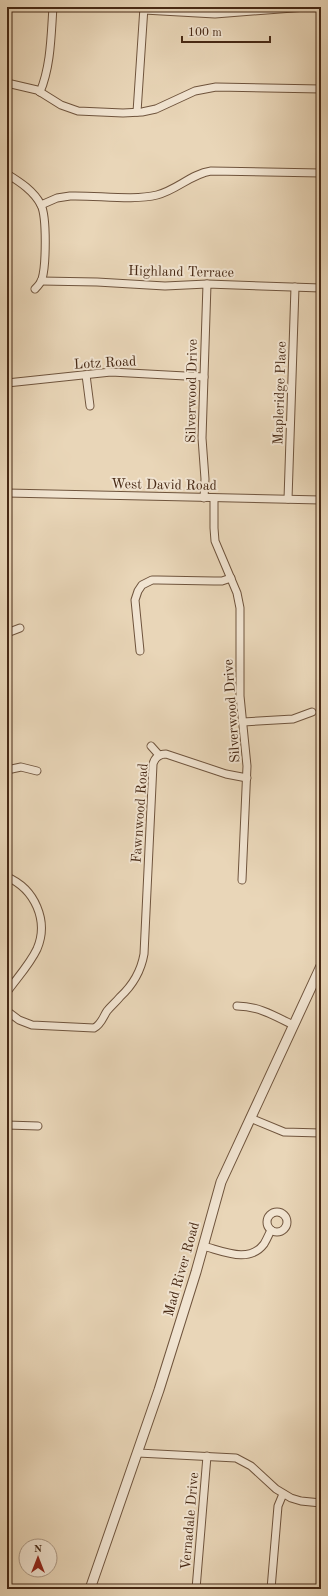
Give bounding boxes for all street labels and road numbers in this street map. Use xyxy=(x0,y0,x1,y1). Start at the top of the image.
street label: Highland Terrace xyxy=(128,264,234,280)
street label: Silverwood Drive xyxy=(184,339,200,443)
street label: Mapleridge Place xyxy=(271,341,289,445)
street label: Lotz Road xyxy=(73,354,137,372)
street label: West David Road xyxy=(111,477,217,493)
street label: Silverwood Drive xyxy=(221,659,243,763)
street label: Fawnwood Road xyxy=(130,763,150,863)
street label: Mad River Road xyxy=(162,1220,202,1318)
street label: Vernadale Drive xyxy=(179,1472,201,1571)

